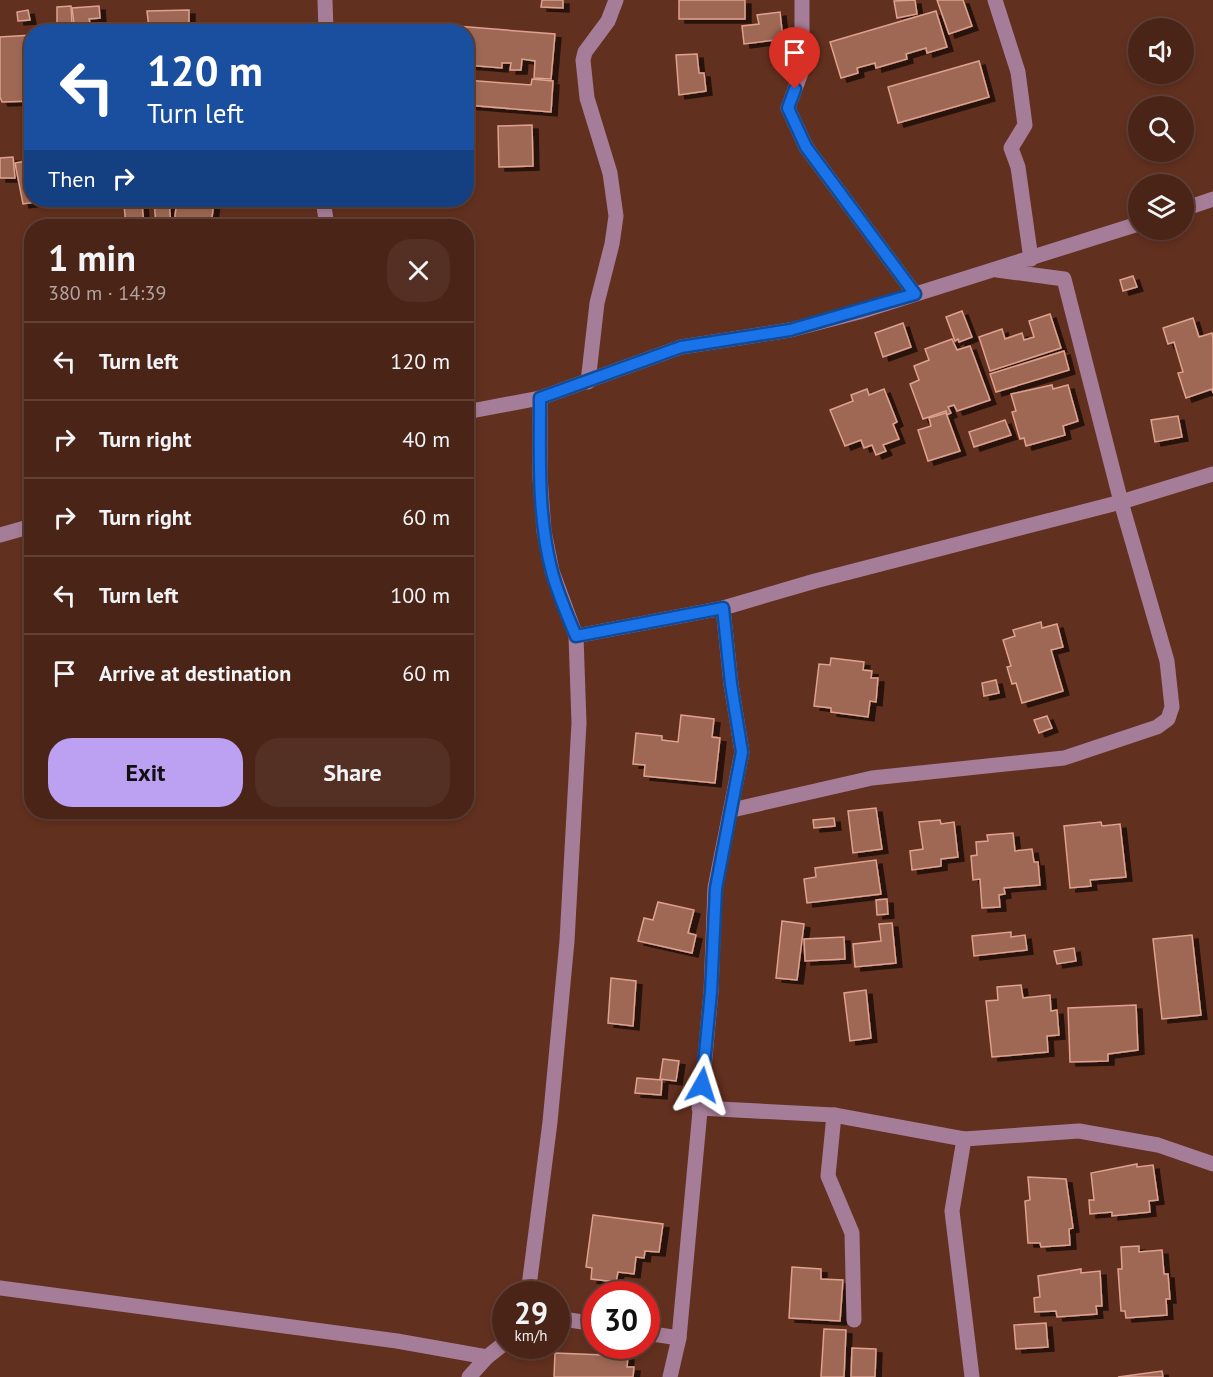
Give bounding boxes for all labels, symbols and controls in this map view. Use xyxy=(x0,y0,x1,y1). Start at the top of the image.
map controls xyxy=(1128,18,1194,240)
button: sound xyxy=(1128,18,1194,84)
pin xyxy=(769,27,820,89)
icon: arrive xyxy=(778,36,811,69)
text: 120 m xyxy=(147,43,263,98)
icon: left xyxy=(48,48,126,126)
text: Turn left xyxy=(147,96,244,130)
button: search xyxy=(1128,96,1194,162)
icon: right xyxy=(107,162,140,195)
text: Then xyxy=(48,165,95,193)
button: layers xyxy=(1128,174,1194,240)
text: 1 min xyxy=(48,234,136,281)
button: close xyxy=(387,239,450,302)
text: 380 m · 14:39 xyxy=(48,280,166,306)
icon: left xyxy=(48,345,81,378)
text: Turn left xyxy=(99,347,179,375)
text: 120 m xyxy=(390,347,450,375)
icon: right xyxy=(48,423,81,456)
text: Turn right xyxy=(99,425,191,453)
text: 40 m xyxy=(402,425,450,453)
icon: right xyxy=(48,501,81,534)
text: Turn right xyxy=(99,503,191,531)
text: 60 m xyxy=(402,503,450,531)
icon: left xyxy=(48,579,81,612)
text: Turn left xyxy=(99,581,179,609)
text: 100 m xyxy=(390,581,450,609)
icon: arrive xyxy=(48,657,81,690)
text: Arrive at destination xyxy=(99,659,291,687)
text: 60 m xyxy=(402,659,450,687)
button: Exit xyxy=(48,738,243,807)
button: Share xyxy=(255,738,450,807)
position arrow xyxy=(670,1053,734,1117)
speed limit sign: 30 xyxy=(582,1281,660,1359)
text: 29 xyxy=(514,1293,548,1332)
text: km/h xyxy=(515,1326,547,1345)

